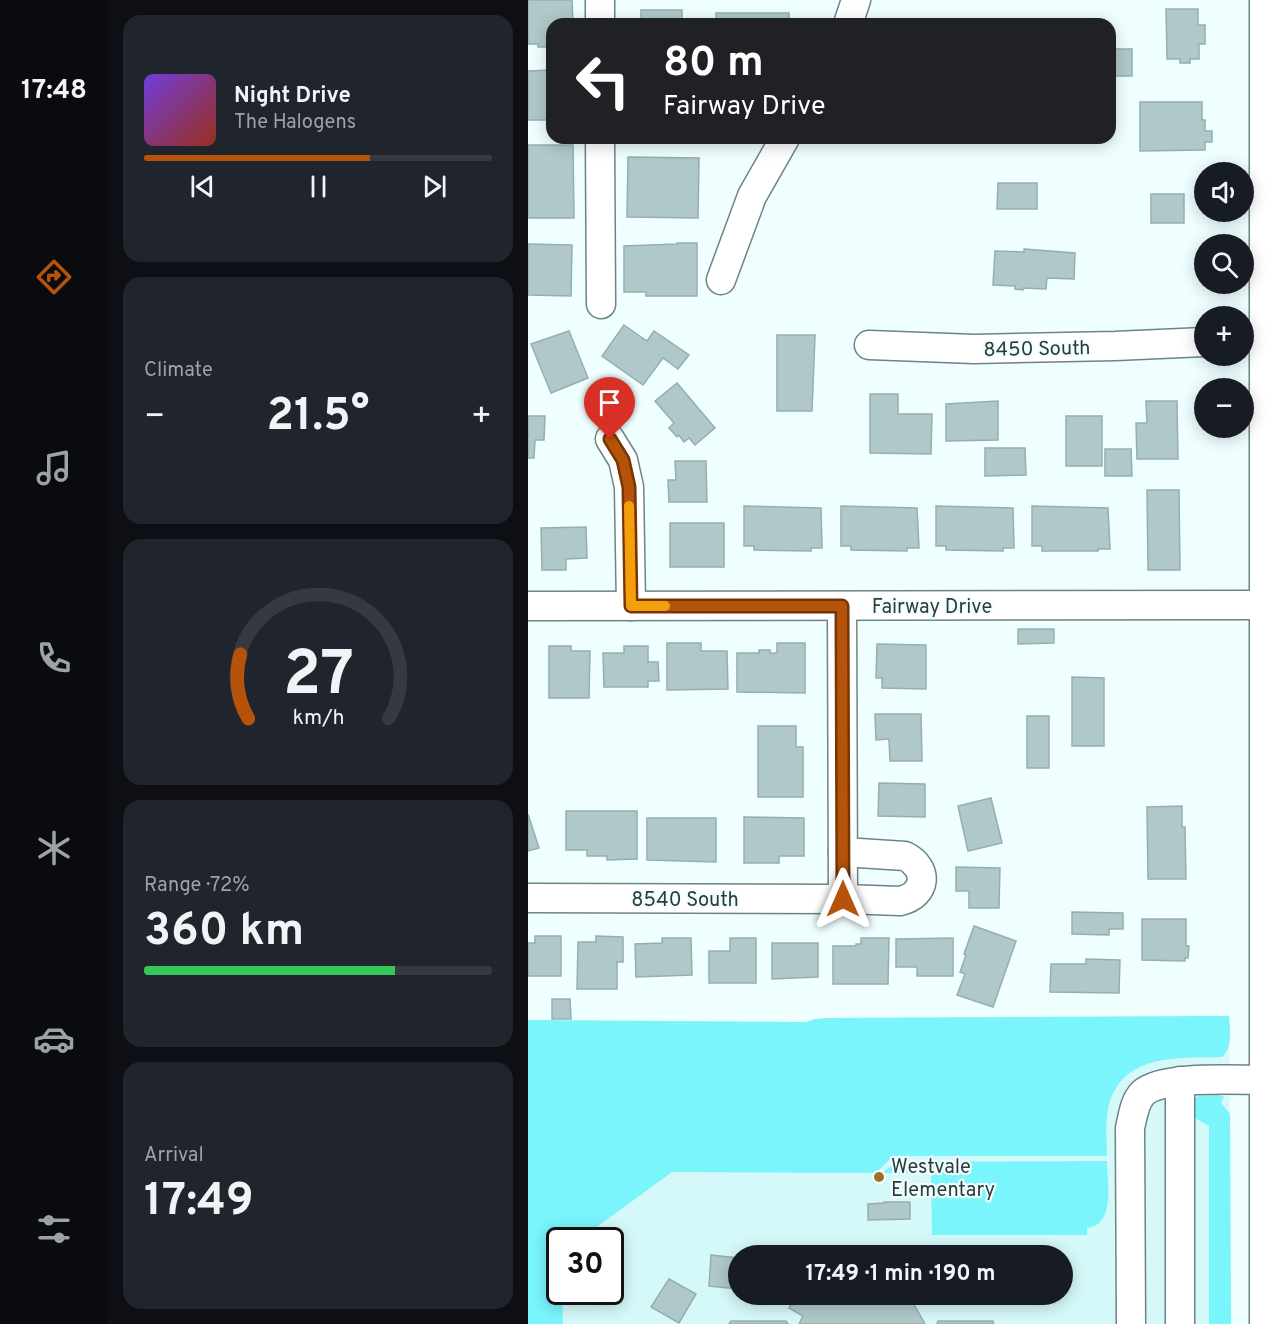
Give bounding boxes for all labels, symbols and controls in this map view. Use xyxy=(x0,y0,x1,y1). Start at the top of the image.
text: 80 m xyxy=(663,38,764,91)
icon: left xyxy=(564,42,642,120)
text: 17:48 xyxy=(21,74,87,108)
text: Night Drive xyxy=(234,83,351,110)
text: Fairway Drive xyxy=(663,90,825,124)
text: The Halogens xyxy=(234,110,356,136)
map controls xyxy=(1194,162,1254,438)
button: sound xyxy=(1194,162,1254,222)
icon: previous xyxy=(186,170,219,203)
icon: pause xyxy=(302,170,335,203)
icon: next xyxy=(418,170,451,203)
button: search xyxy=(1194,234,1254,294)
icon: directions xyxy=(33,256,75,298)
button: + xyxy=(1194,306,1254,366)
street label: 8450 South xyxy=(983,336,1091,364)
text: Climate xyxy=(144,358,213,384)
pin xyxy=(584,377,635,439)
button: − xyxy=(1194,378,1254,438)
icon: arrive xyxy=(593,386,626,419)
text: 21.5° xyxy=(267,389,369,446)
text: − xyxy=(144,397,165,439)
text: + xyxy=(471,397,492,439)
icon: music xyxy=(33,447,75,489)
street label: Fairway Drive xyxy=(872,595,992,621)
icon: phone xyxy=(33,637,75,679)
text: 27 xyxy=(282,638,354,717)
text: km/h xyxy=(292,705,344,732)
icon: climate xyxy=(33,827,75,869)
position arrow xyxy=(811,867,875,931)
text: Range · 72% xyxy=(144,873,250,899)
street label: 8540 South xyxy=(631,888,739,914)
text: 360 km xyxy=(144,904,304,961)
icon: car xyxy=(33,1018,75,1060)
text: Arrival xyxy=(144,1143,204,1169)
place label: Westvale Elementary xyxy=(891,1155,995,1204)
marker: Westvale Elementary xyxy=(872,1170,886,1184)
text: 17:49 xyxy=(144,1174,254,1231)
icon: filters xyxy=(33,1208,75,1250)
speed limit sign: 30 xyxy=(546,1227,624,1305)
text: 17:49 · 1 min · 190 m xyxy=(805,1261,996,1288)

